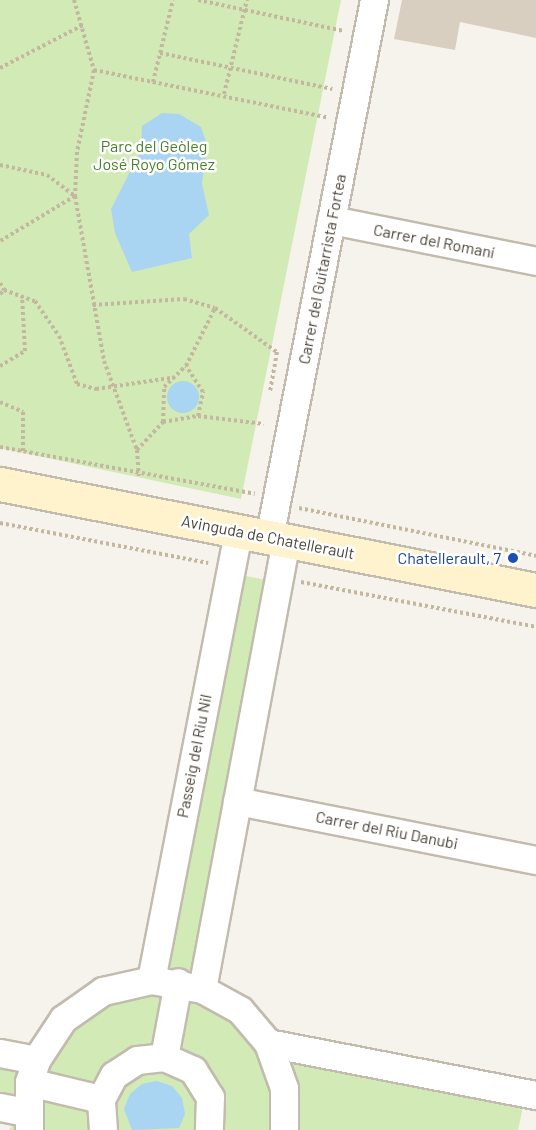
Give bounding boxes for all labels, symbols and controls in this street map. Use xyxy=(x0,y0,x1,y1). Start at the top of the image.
park label: Parc del Geòleg José Royo Gómez xyxy=(93,136,215,174)
street label: Carrer del Guitarrista Fortea xyxy=(294,172,350,366)
street label: Carrer del Romaní xyxy=(372,220,496,262)
street label: Avinguda de Chatellerault xyxy=(180,511,356,563)
place label: Chatellerault, 7 xyxy=(398,548,501,568)
marker: Chatellerault, 7 xyxy=(506,551,520,565)
street label: Passeig del Riu Nil xyxy=(173,693,215,819)
street label: Carrer del Riu Danubi xyxy=(314,807,460,853)

